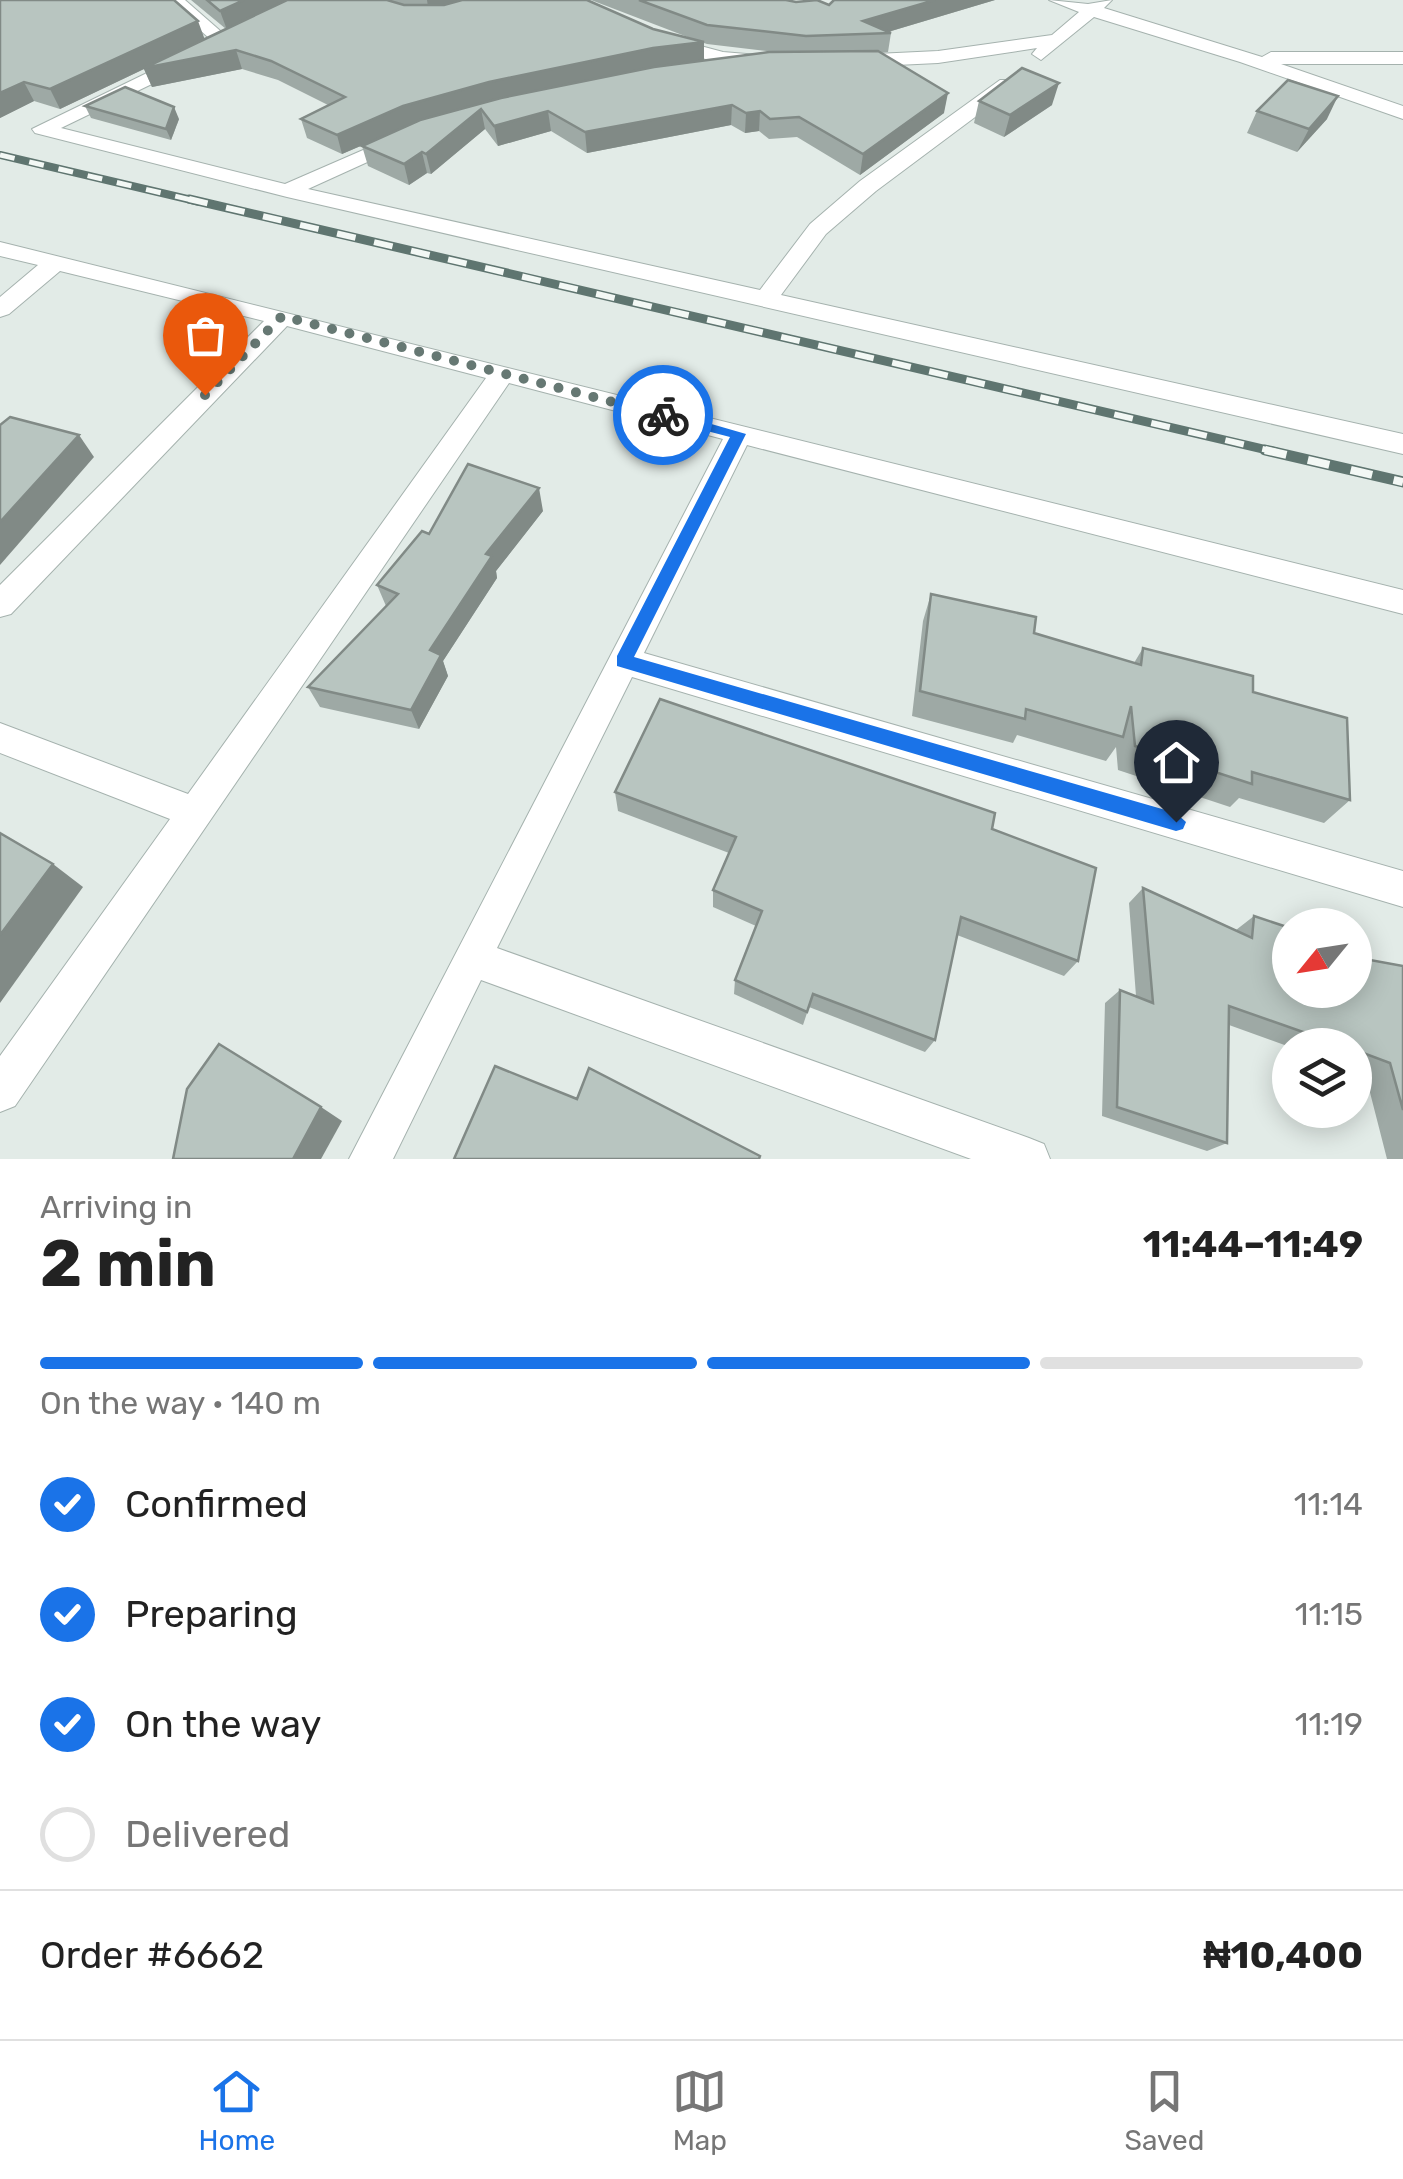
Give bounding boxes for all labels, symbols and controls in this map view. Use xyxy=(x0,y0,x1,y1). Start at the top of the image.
pin xyxy=(163,293,248,396)
icon: bag xyxy=(178,308,233,363)
courier xyxy=(613,365,713,465)
icon: bike xyxy=(636,388,691,443)
pin xyxy=(1134,720,1219,823)
icon: home xyxy=(1149,735,1204,790)
north arrow xyxy=(1272,908,1372,1008)
map controls xyxy=(1272,908,1372,1128)
button: layers xyxy=(1272,1028,1372,1128)
text: Arriving in xyxy=(40,1188,192,1226)
text: 11:44–11:49 xyxy=(1143,1221,1363,1267)
text: 2 min xyxy=(40,1225,216,1302)
text: On the way · 140 m xyxy=(40,1384,321,1422)
icon: check xyxy=(40,1477,95,1532)
text: Confirmed xyxy=(125,1481,308,1527)
text: 11:14 xyxy=(1294,1485,1363,1523)
icon: check xyxy=(40,1587,95,1642)
text: Preparing xyxy=(125,1591,298,1637)
text: 11:15 xyxy=(1295,1595,1363,1633)
icon: check xyxy=(40,1697,95,1752)
text: On the way xyxy=(125,1701,321,1747)
text: 11:19 xyxy=(1295,1705,1363,1743)
text: Delivered xyxy=(125,1811,290,1857)
text: Order #6662 xyxy=(40,1932,264,1978)
text: ₦10,400 xyxy=(1203,1932,1363,1978)
tab: Home xyxy=(199,2064,275,2157)
tab: Map xyxy=(672,2064,727,2157)
tab: Saved xyxy=(1124,2064,1204,2157)

